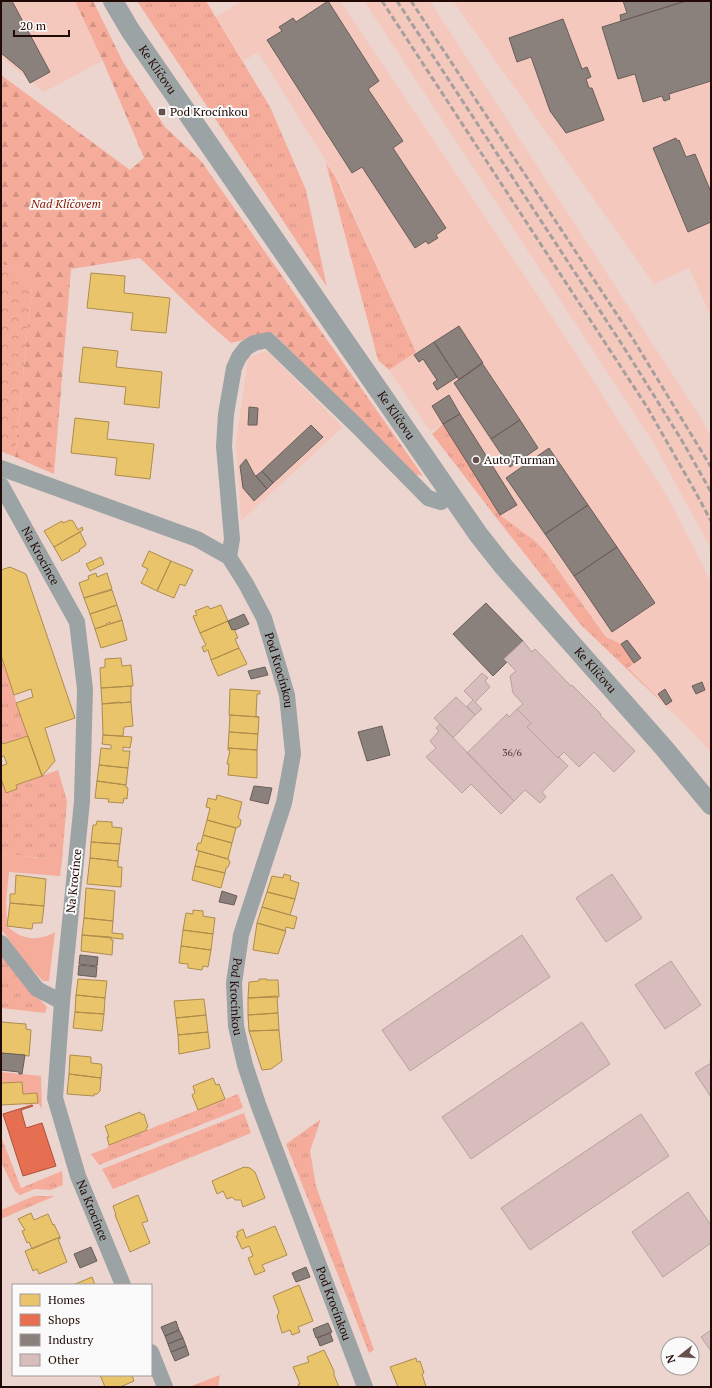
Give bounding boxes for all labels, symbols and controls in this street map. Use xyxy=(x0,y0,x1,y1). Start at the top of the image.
scale bar xyxy=(14,12,69,38)
text: 20 m xyxy=(20,18,47,33)
street label: Ke Klíčovu xyxy=(136,42,180,97)
place label: Pod Krocínkou xyxy=(170,104,248,119)
marker: Pod Krocínkou xyxy=(157,107,167,117)
park label: Nad Klíčovem xyxy=(30,196,101,211)
street label: Ke Klíčovu xyxy=(374,388,419,443)
place label: Auto Turman xyxy=(484,452,555,467)
marker: Auto Turman xyxy=(471,455,481,465)
street label: Na Krocínce xyxy=(19,524,63,587)
street label: Pod Krocínkou xyxy=(262,631,296,709)
street label: Ke Klíčovu xyxy=(572,644,620,696)
house number: 36/6 xyxy=(502,746,522,759)
street label: Na Krocínce xyxy=(63,848,84,914)
street label: Pod Krocínkou xyxy=(227,957,246,1037)
street label: Na Krocínce xyxy=(73,1178,112,1243)
street label: Pod Krocínkou xyxy=(313,1264,355,1343)
legend xyxy=(12,1284,152,1376)
text: Homes xyxy=(48,1292,85,1307)
text: Shops xyxy=(48,1312,80,1327)
text: Industry xyxy=(48,1332,94,1347)
north arrow xyxy=(660,1336,700,1376)
text: Other xyxy=(48,1352,79,1367)
text: N xyxy=(662,1352,678,1365)

